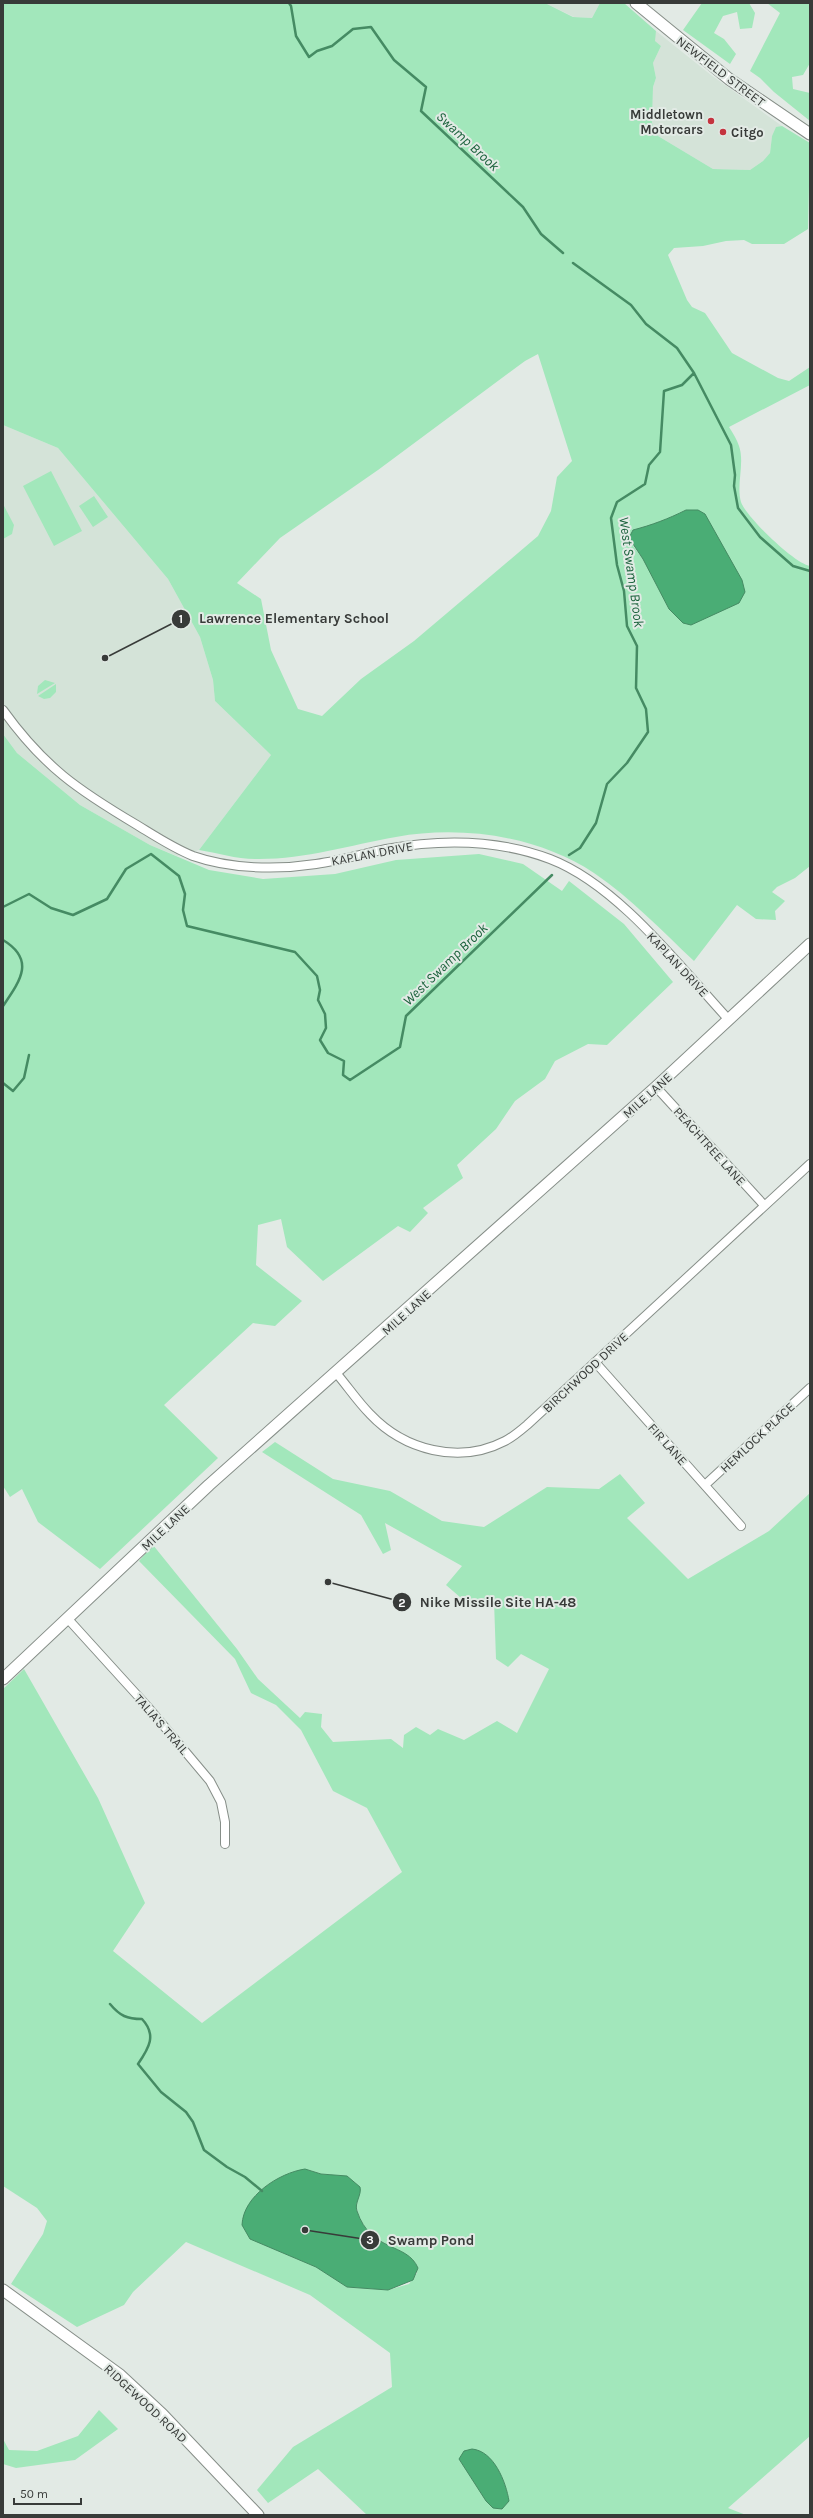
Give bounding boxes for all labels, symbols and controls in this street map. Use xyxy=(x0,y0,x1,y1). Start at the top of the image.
street label: NEWFIELD STREET xyxy=(674,33,768,110)
place label: Middletown Motorcars xyxy=(630,107,703,137)
water label: Swamp Brook xyxy=(433,108,503,175)
marker: Middletown Motorcars xyxy=(706,116,716,126)
place label: Citgo xyxy=(731,125,764,140)
marker: Citgo xyxy=(718,127,728,137)
water label: West Swamp Brook xyxy=(615,516,648,629)
callout: Lawrence Elementary School xyxy=(171,606,397,632)
text: Lawrence Elementary School xyxy=(199,610,389,627)
text: 1 xyxy=(179,612,183,626)
street label: KAPLAN DRIVE xyxy=(330,838,414,869)
water label: West Swamp Brook xyxy=(399,919,492,1009)
street label: KAPLAN DRIVE xyxy=(644,929,711,1000)
street label: MILE LANE xyxy=(620,1069,675,1121)
street label: PEACHTREE LANE xyxy=(670,1104,749,1189)
street label: MILE LANE xyxy=(379,1286,434,1338)
street label: BIRCHWOOD DRIVE xyxy=(540,1329,631,1416)
street label: HEMLOCK PLACE xyxy=(717,1399,798,1476)
street label: FIR LANE xyxy=(645,1420,690,1468)
street label: MILE LANE xyxy=(138,1501,193,1554)
callout: Nike Missile Site HA-48 xyxy=(392,1589,584,1615)
text: Nike Missile Site HA-48 xyxy=(420,1594,576,1611)
text: 2 xyxy=(398,1596,406,1610)
street label: TALIA'S TRAIL xyxy=(131,1691,192,1758)
callout: Swamp Pond xyxy=(360,2227,483,2253)
text: Swamp Pond xyxy=(388,2232,474,2249)
text: 3 xyxy=(366,2233,374,2247)
street label: RIDGEWOOD ROAD xyxy=(101,2361,190,2446)
scale bar xyxy=(14,2480,81,2506)
text: 50 m xyxy=(20,2487,48,2501)

